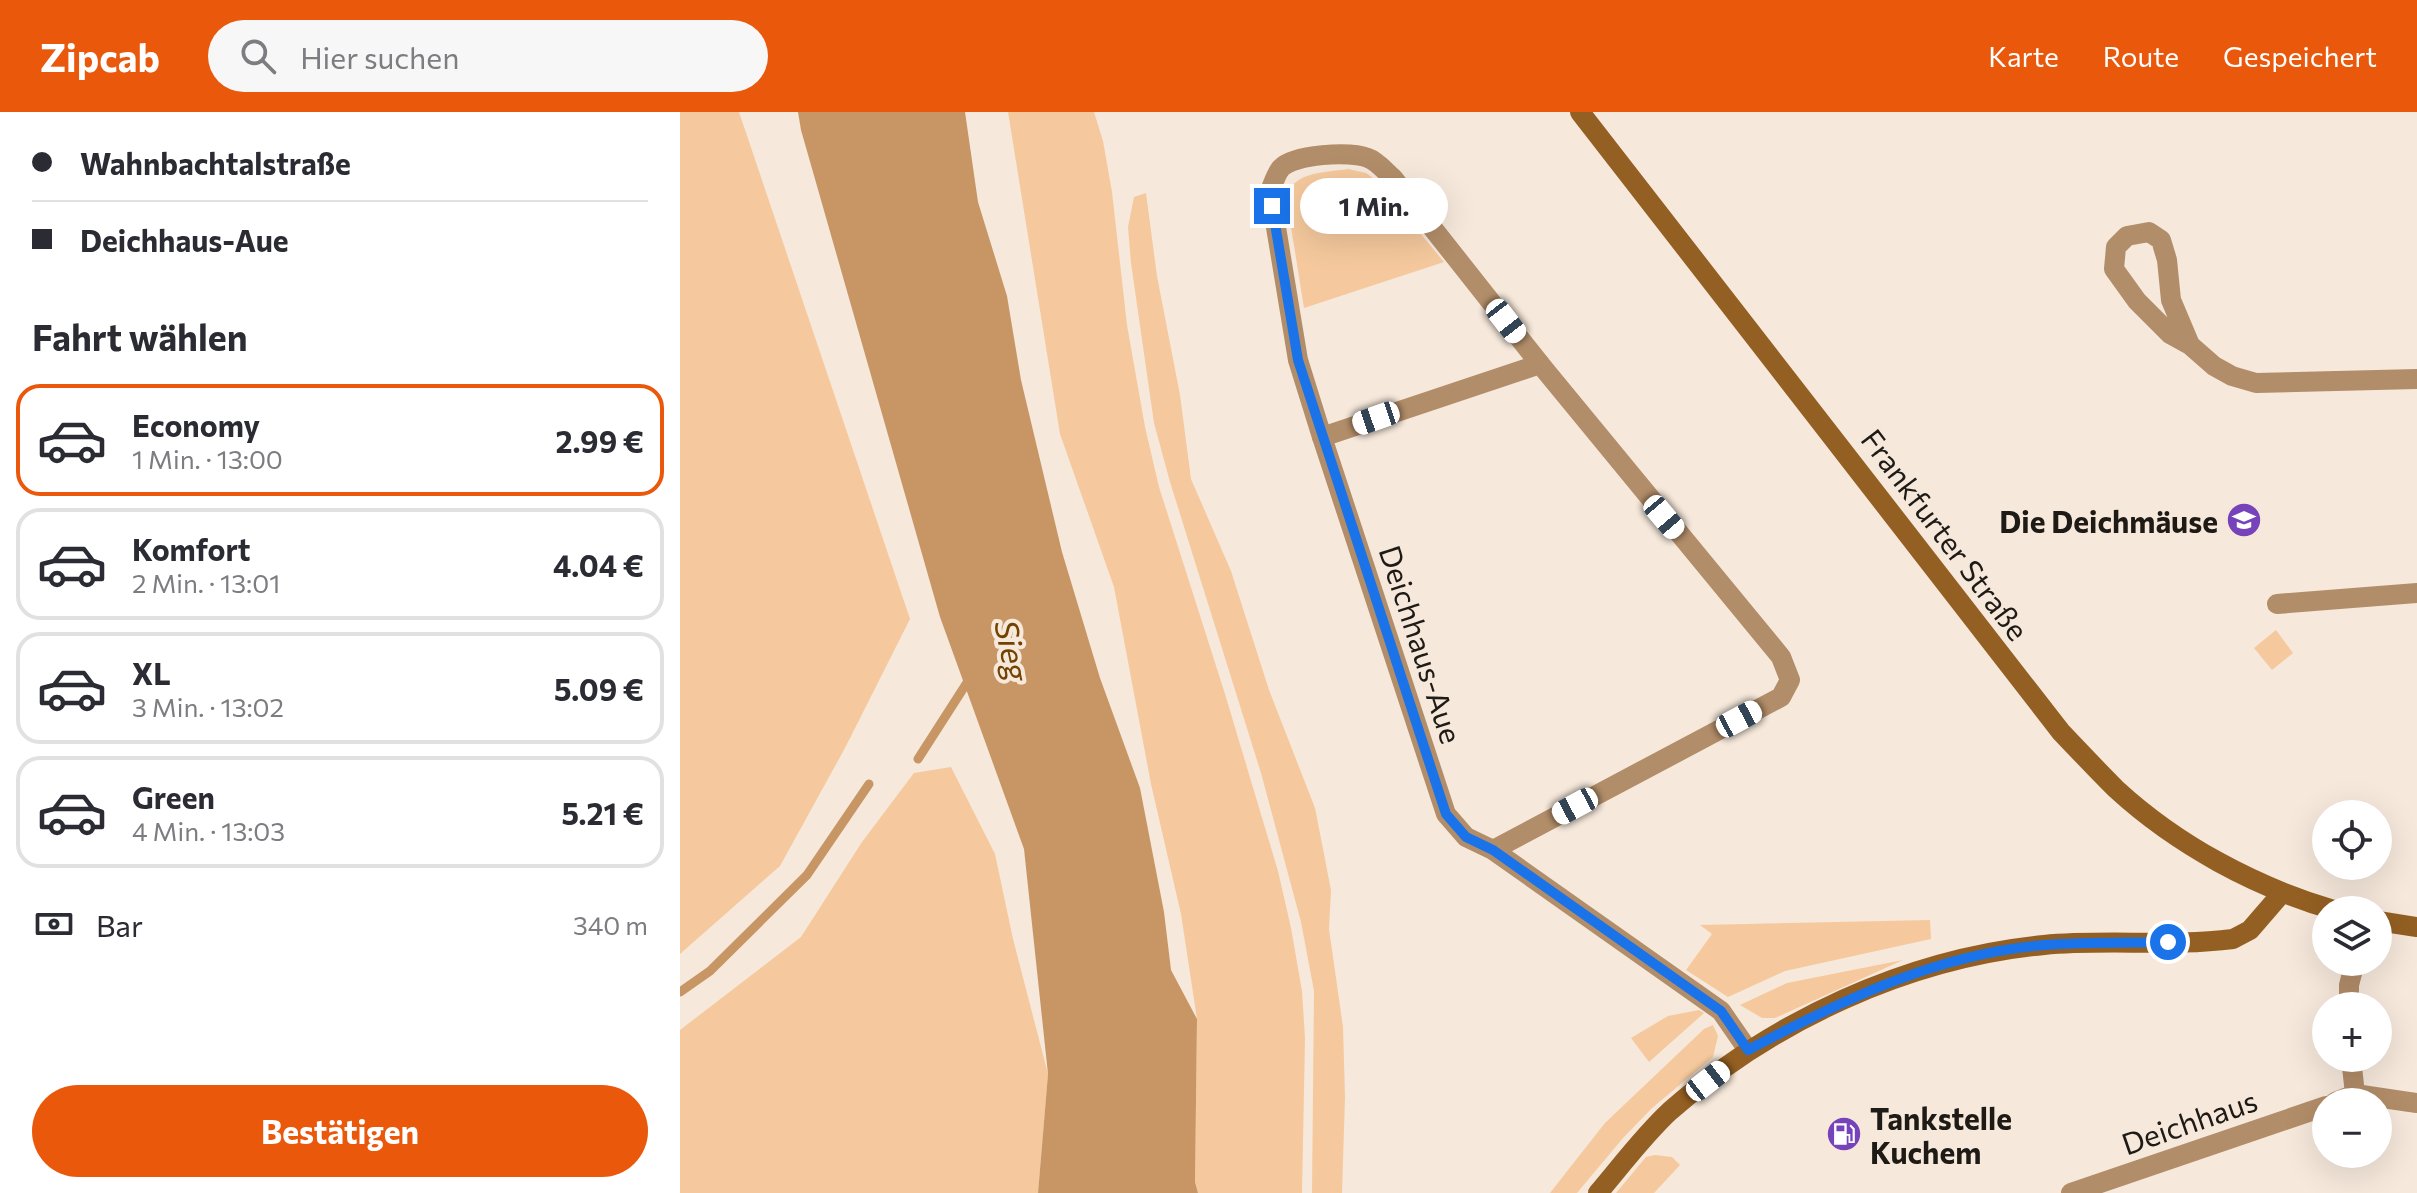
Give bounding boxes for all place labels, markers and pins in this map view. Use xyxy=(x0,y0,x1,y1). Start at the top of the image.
school or university icon: Die Deichmäuse xyxy=(2225,501,2263,539)
place label: Die Deichmäuse xyxy=(1999,502,2218,539)
place label: Tankstelle Kuchem xyxy=(1870,1099,2012,1170)
fuel station icon: Tankstelle Kuchem xyxy=(1825,1115,1863,1153)

